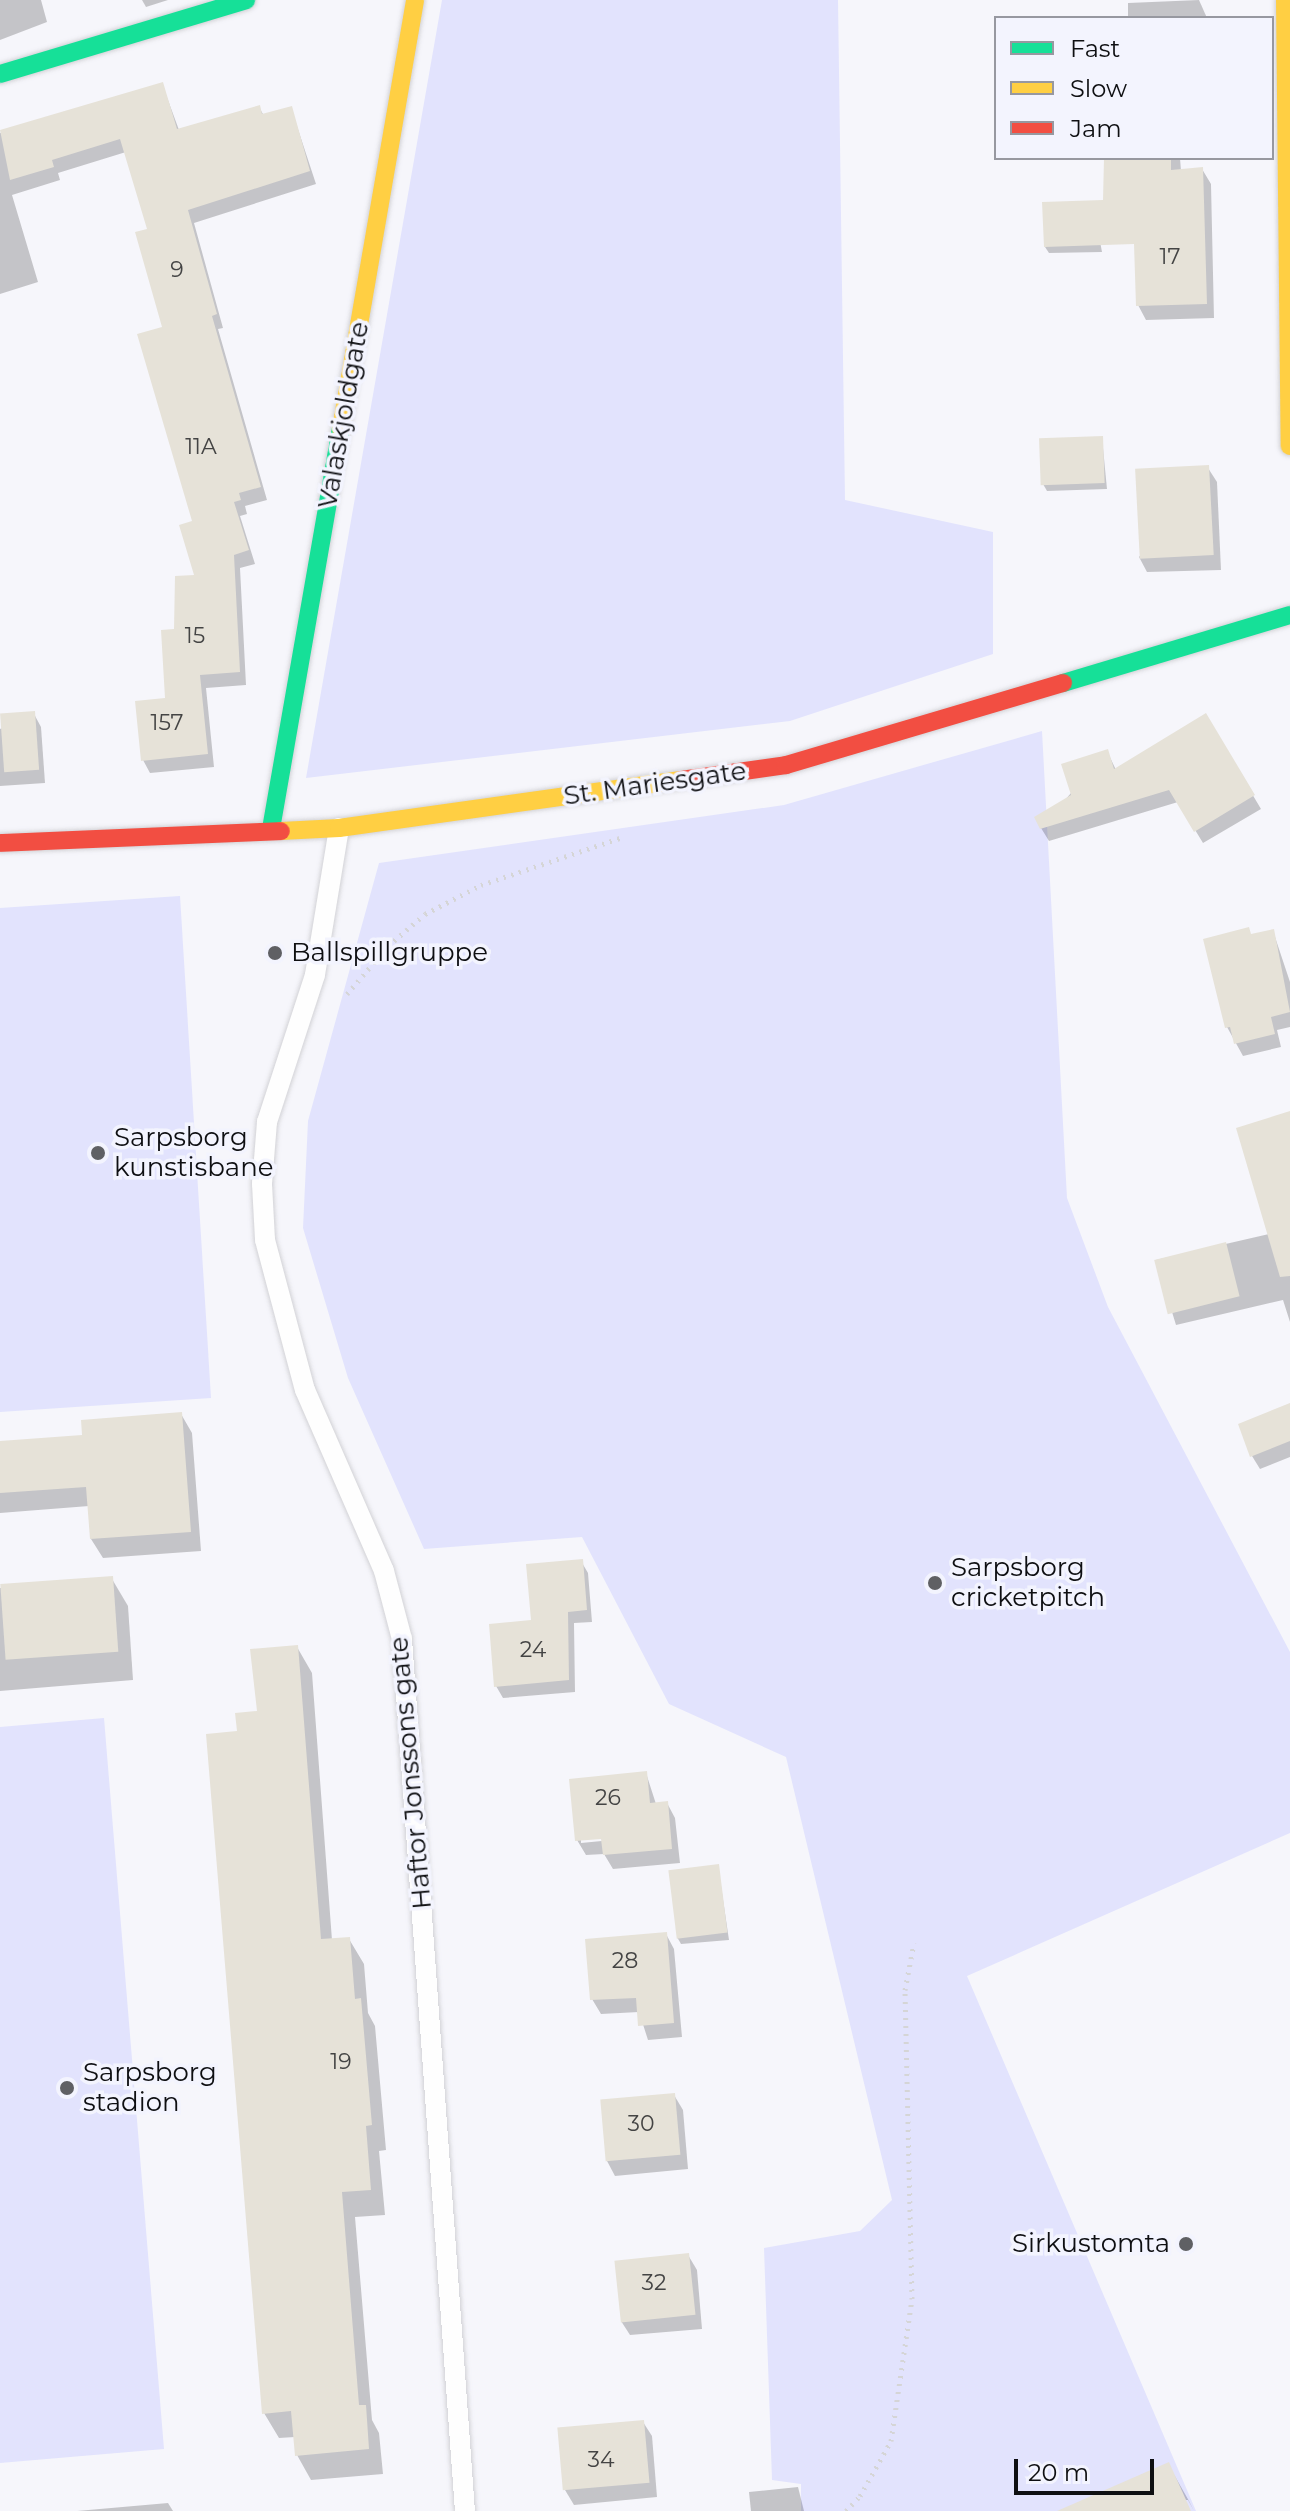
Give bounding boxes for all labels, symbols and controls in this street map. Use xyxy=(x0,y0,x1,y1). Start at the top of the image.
legend xyxy=(994,16,1274,160)
text: Fast xyxy=(1070,34,1120,63)
text: Slow xyxy=(1070,74,1127,103)
text: Jam xyxy=(1070,114,1122,143)
house number: 17 xyxy=(1160,244,1180,270)
house number: 9 xyxy=(170,257,184,283)
street label: Valaskjoldgate xyxy=(312,319,376,511)
house number: 11A xyxy=(185,434,217,460)
house number: 15 xyxy=(185,623,205,649)
house number: 157 xyxy=(150,710,184,736)
street label: St. Mariesgate xyxy=(562,756,748,812)
place label: Ballspillgruppe xyxy=(291,937,488,969)
marker: Ballspillgruppe xyxy=(266,944,284,962)
place label: Sarpsborg kunstisbane xyxy=(114,1122,273,1184)
marker: Sarpsborg kunstisbane xyxy=(89,1144,107,1162)
place label: Sarpsborg cricketpitch xyxy=(951,1552,1105,1614)
marker: Sarpsborg cricketpitch xyxy=(926,1574,944,1592)
street label: Haftor Jonssons gate xyxy=(384,1635,438,1911)
house number: 24 xyxy=(520,1637,546,1663)
house number: 26 xyxy=(595,1785,621,1811)
house number: 28 xyxy=(612,1948,638,1974)
house number: 19 xyxy=(330,2049,352,2075)
place label: Sarpsborg stadion xyxy=(83,2057,217,2118)
marker: Sarpsborg stadion xyxy=(58,2079,76,2097)
house number: 30 xyxy=(628,2111,654,2137)
place label: Sirkustomta xyxy=(1012,2228,1170,2260)
marker: Sirkustomta xyxy=(1177,2235,1195,2253)
house number: 32 xyxy=(642,2270,666,2296)
scale bar xyxy=(1018,2443,1158,2493)
house number: 34 xyxy=(588,2447,614,2473)
text: 20 m xyxy=(1028,2458,1089,2487)

